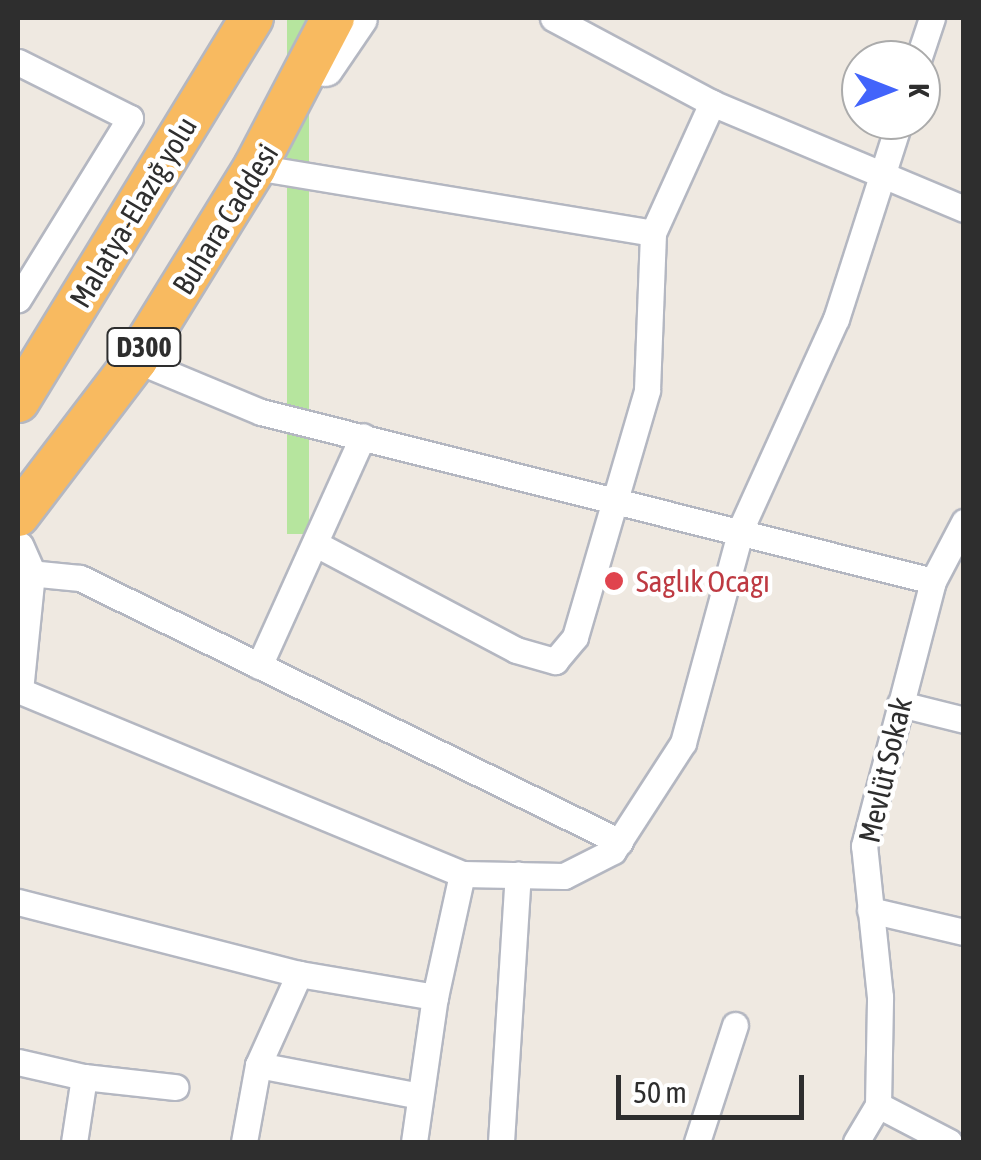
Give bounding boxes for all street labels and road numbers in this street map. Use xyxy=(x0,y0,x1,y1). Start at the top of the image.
street label: Malatya-Elazığ yolu xyxy=(62,110,204,314)
street label: Buhara Caddesi xyxy=(165,137,285,301)
road number: D300 xyxy=(104,324,184,370)
street label: Mevlüt Sokak xyxy=(851,694,919,846)

